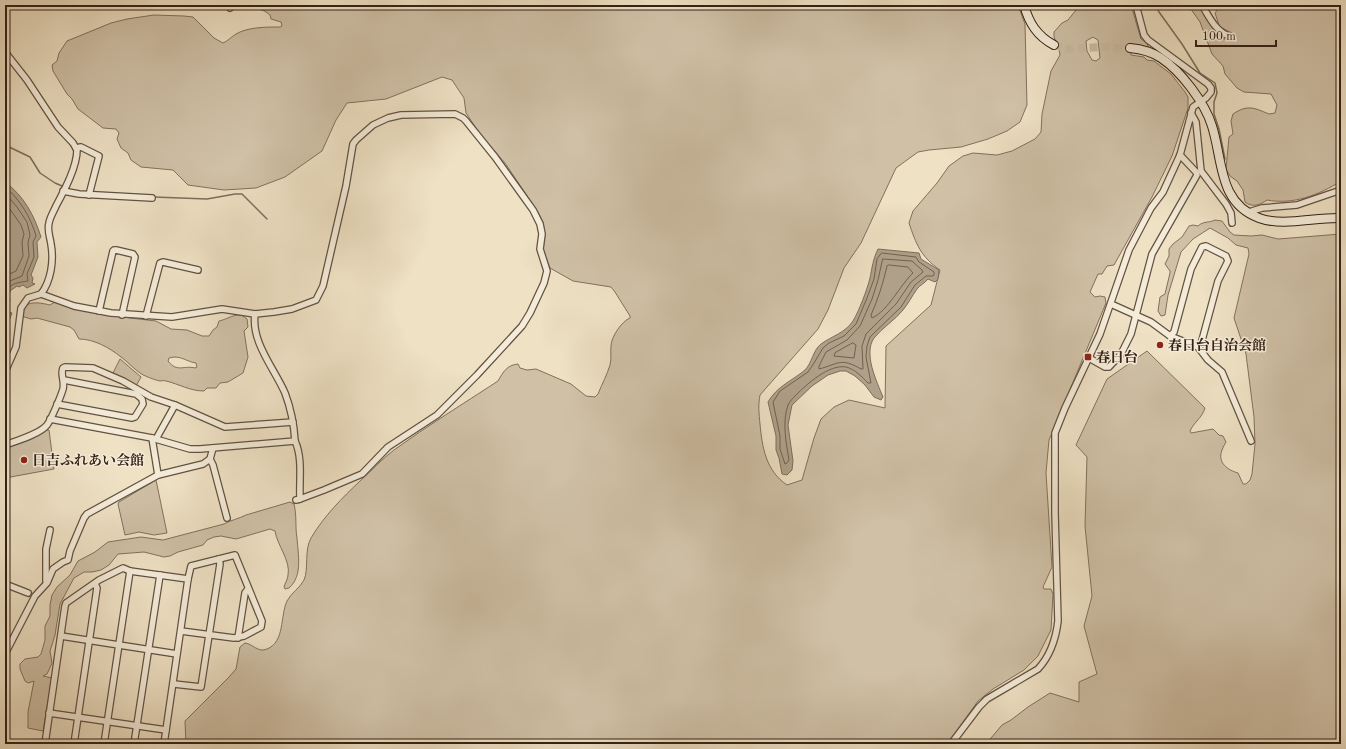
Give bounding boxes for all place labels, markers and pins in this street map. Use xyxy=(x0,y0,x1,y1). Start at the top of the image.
place label: 春日台自治会館 xyxy=(1168,337,1266,353)
marker: 春日台自治会館 xyxy=(1155,340,1165,350)
place label: 春日台 xyxy=(1096,349,1138,365)
marker: 春日台 xyxy=(1083,352,1093,362)
place label: 日吉ふれあい会館 xyxy=(32,452,144,468)
marker: 日吉ふれあい会館 xyxy=(19,455,29,465)

